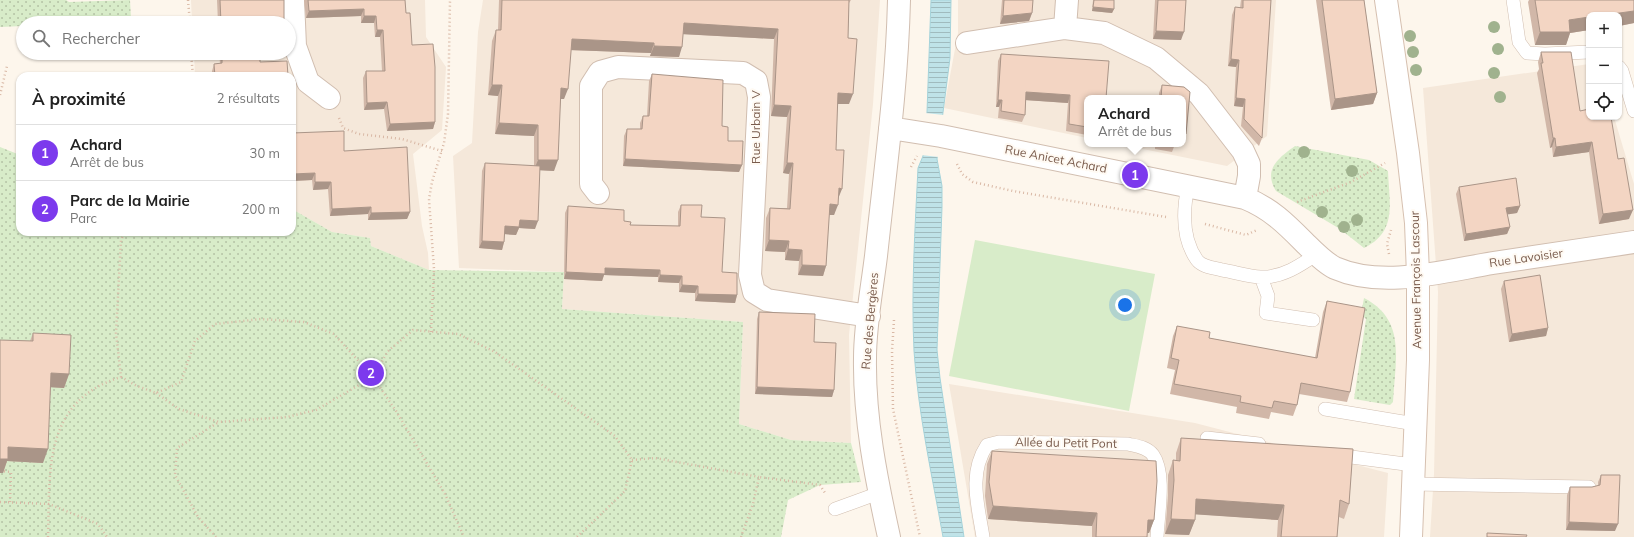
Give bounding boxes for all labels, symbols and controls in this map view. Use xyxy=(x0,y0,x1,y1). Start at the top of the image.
map controls xyxy=(1586,12,1622,120)
button: + xyxy=(1586,12,1622,48)
search box xyxy=(16,16,296,60)
icon: search xyxy=(30,27,52,49)
text: Rechercher xyxy=(62,29,140,48)
button: − xyxy=(1586,48,1622,84)
button: locate xyxy=(1586,84,1622,120)
text: À proximité xyxy=(32,88,126,109)
street label: Rue Urbain V xyxy=(748,89,763,164)
text: 2 résultats xyxy=(217,90,280,106)
popup xyxy=(1084,95,1186,147)
text: Achard xyxy=(1098,104,1150,123)
text: Arrêt de bus xyxy=(1098,123,1172,139)
text: Achard xyxy=(70,135,122,154)
street label: Rue Anicet Achard xyxy=(1004,141,1108,176)
text: 1 xyxy=(41,145,49,161)
text: 30 m xyxy=(250,145,280,161)
text: Arrêt de bus xyxy=(70,154,144,170)
pin: 1 xyxy=(1122,160,1148,190)
text: Parc de la Mairie xyxy=(70,191,190,210)
text: 2 xyxy=(41,201,49,217)
text: 200 m xyxy=(242,201,280,217)
text: Parc xyxy=(70,210,97,226)
street label: Avenue François Lascour xyxy=(1407,210,1424,349)
street label: Rue Lavoisier xyxy=(1488,245,1564,270)
street label: Rue des Bergères xyxy=(858,272,881,370)
your location xyxy=(1115,295,1135,315)
pin: 2 xyxy=(358,358,384,388)
street label: Allée du Petit Pont xyxy=(1015,434,1117,451)

